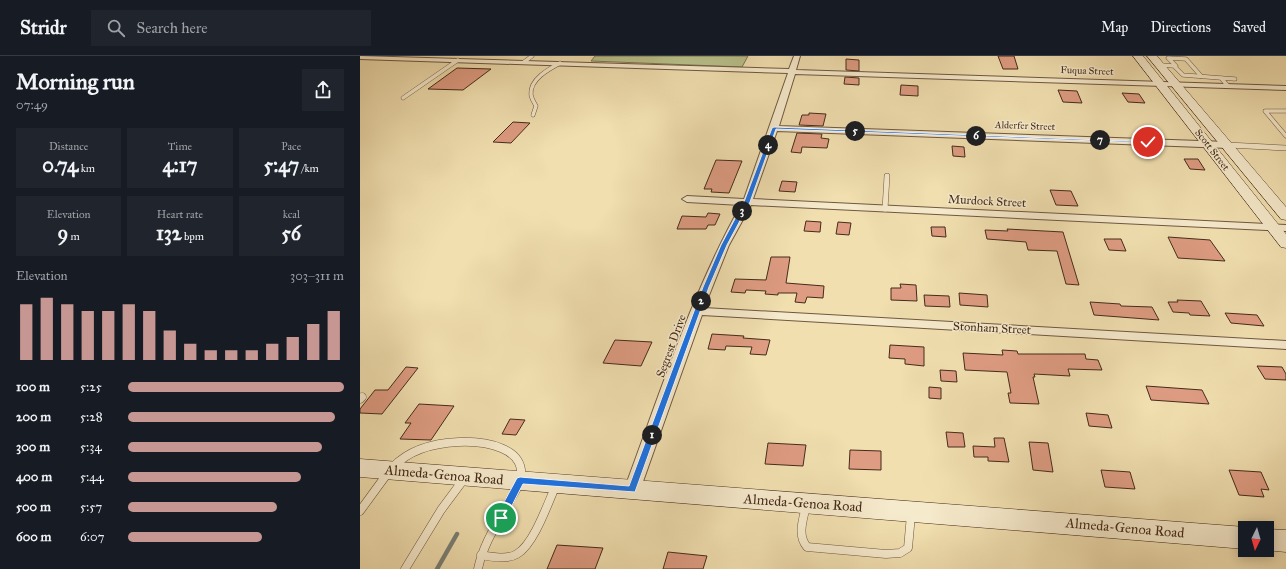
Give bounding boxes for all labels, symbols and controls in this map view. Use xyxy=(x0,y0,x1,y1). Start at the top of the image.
search box xyxy=(91,10,371,46)
text: Stridr xyxy=(20,16,67,39)
icon: search xyxy=(105,17,127,39)
text: Search here xyxy=(137,19,208,37)
text: Map xyxy=(1101,19,1128,36)
text: Directions xyxy=(1150,19,1211,36)
text: Saved xyxy=(1233,19,1266,36)
street label: Fuqua Street xyxy=(1060,64,1114,79)
text: Morning run xyxy=(16,68,135,95)
button: share xyxy=(302,69,344,111)
text: 07:49 xyxy=(16,97,48,113)
street label: Alderfer Street xyxy=(994,119,1056,133)
pin: 5 xyxy=(845,121,865,141)
text: 5 xyxy=(852,124,858,137)
pin xyxy=(1131,125,1165,159)
pin: 6 xyxy=(966,126,986,146)
street label: Scott Street xyxy=(1192,127,1232,173)
text: 6 xyxy=(973,129,979,142)
pin: 7 xyxy=(1090,130,1110,150)
icon: check xyxy=(1137,131,1159,153)
text: 7 xyxy=(1097,133,1103,146)
pin: 4 xyxy=(758,135,778,155)
text: 4 xyxy=(765,138,771,151)
text: Distance xyxy=(49,140,88,153)
text: Time xyxy=(168,140,192,153)
text: Pace xyxy=(281,140,301,153)
text: 0.74 xyxy=(42,153,78,177)
text: 4:17 xyxy=(163,153,197,177)
text: 5:47 xyxy=(264,153,299,177)
text: km xyxy=(78,162,95,175)
text: /km xyxy=(299,162,319,175)
street label: Murdock Street xyxy=(948,192,1027,210)
pin: 3 xyxy=(732,201,752,221)
text: 3 xyxy=(740,204,744,217)
text: Elevation xyxy=(47,208,91,221)
text: Heart rate xyxy=(157,208,203,221)
text: kcal xyxy=(283,208,300,221)
text: 9 xyxy=(57,221,68,245)
text: 132 xyxy=(156,221,182,245)
text: 56 xyxy=(282,221,301,245)
text: m xyxy=(68,230,80,243)
text: bpm xyxy=(182,230,204,243)
text: Elevation xyxy=(16,268,68,284)
text: 303–311 m xyxy=(290,268,344,284)
pin: 2 xyxy=(691,291,711,311)
text: 2 xyxy=(698,294,704,307)
street label: Segrest Drive xyxy=(653,313,690,380)
street label: Stonham Street xyxy=(953,319,1032,337)
text: 100 m xyxy=(16,379,50,395)
text: 5:25 xyxy=(80,379,102,395)
text: 200 m xyxy=(16,409,51,425)
text: 5:28 xyxy=(80,409,103,425)
pin: 1 xyxy=(642,425,662,445)
text: 1 xyxy=(650,428,654,441)
text: 300 m xyxy=(16,439,50,455)
text: 5:34 xyxy=(80,439,102,455)
street label: Almeda-Genoa Road xyxy=(383,461,504,489)
text: 400 m xyxy=(16,469,52,485)
text: 5:44 xyxy=(80,469,104,485)
street label: Almeda-Genoa Road xyxy=(742,490,863,516)
text: 500 m xyxy=(16,499,51,515)
text: 5:57 xyxy=(80,499,102,515)
pin xyxy=(484,501,518,535)
icon: arrive xyxy=(490,507,512,529)
street label: Almeda-Genoa Road xyxy=(1064,514,1185,542)
north arrow xyxy=(1238,521,1274,557)
map controls xyxy=(1238,521,1274,557)
text: 600 m xyxy=(16,529,52,545)
text: 6:07 xyxy=(80,529,104,545)

